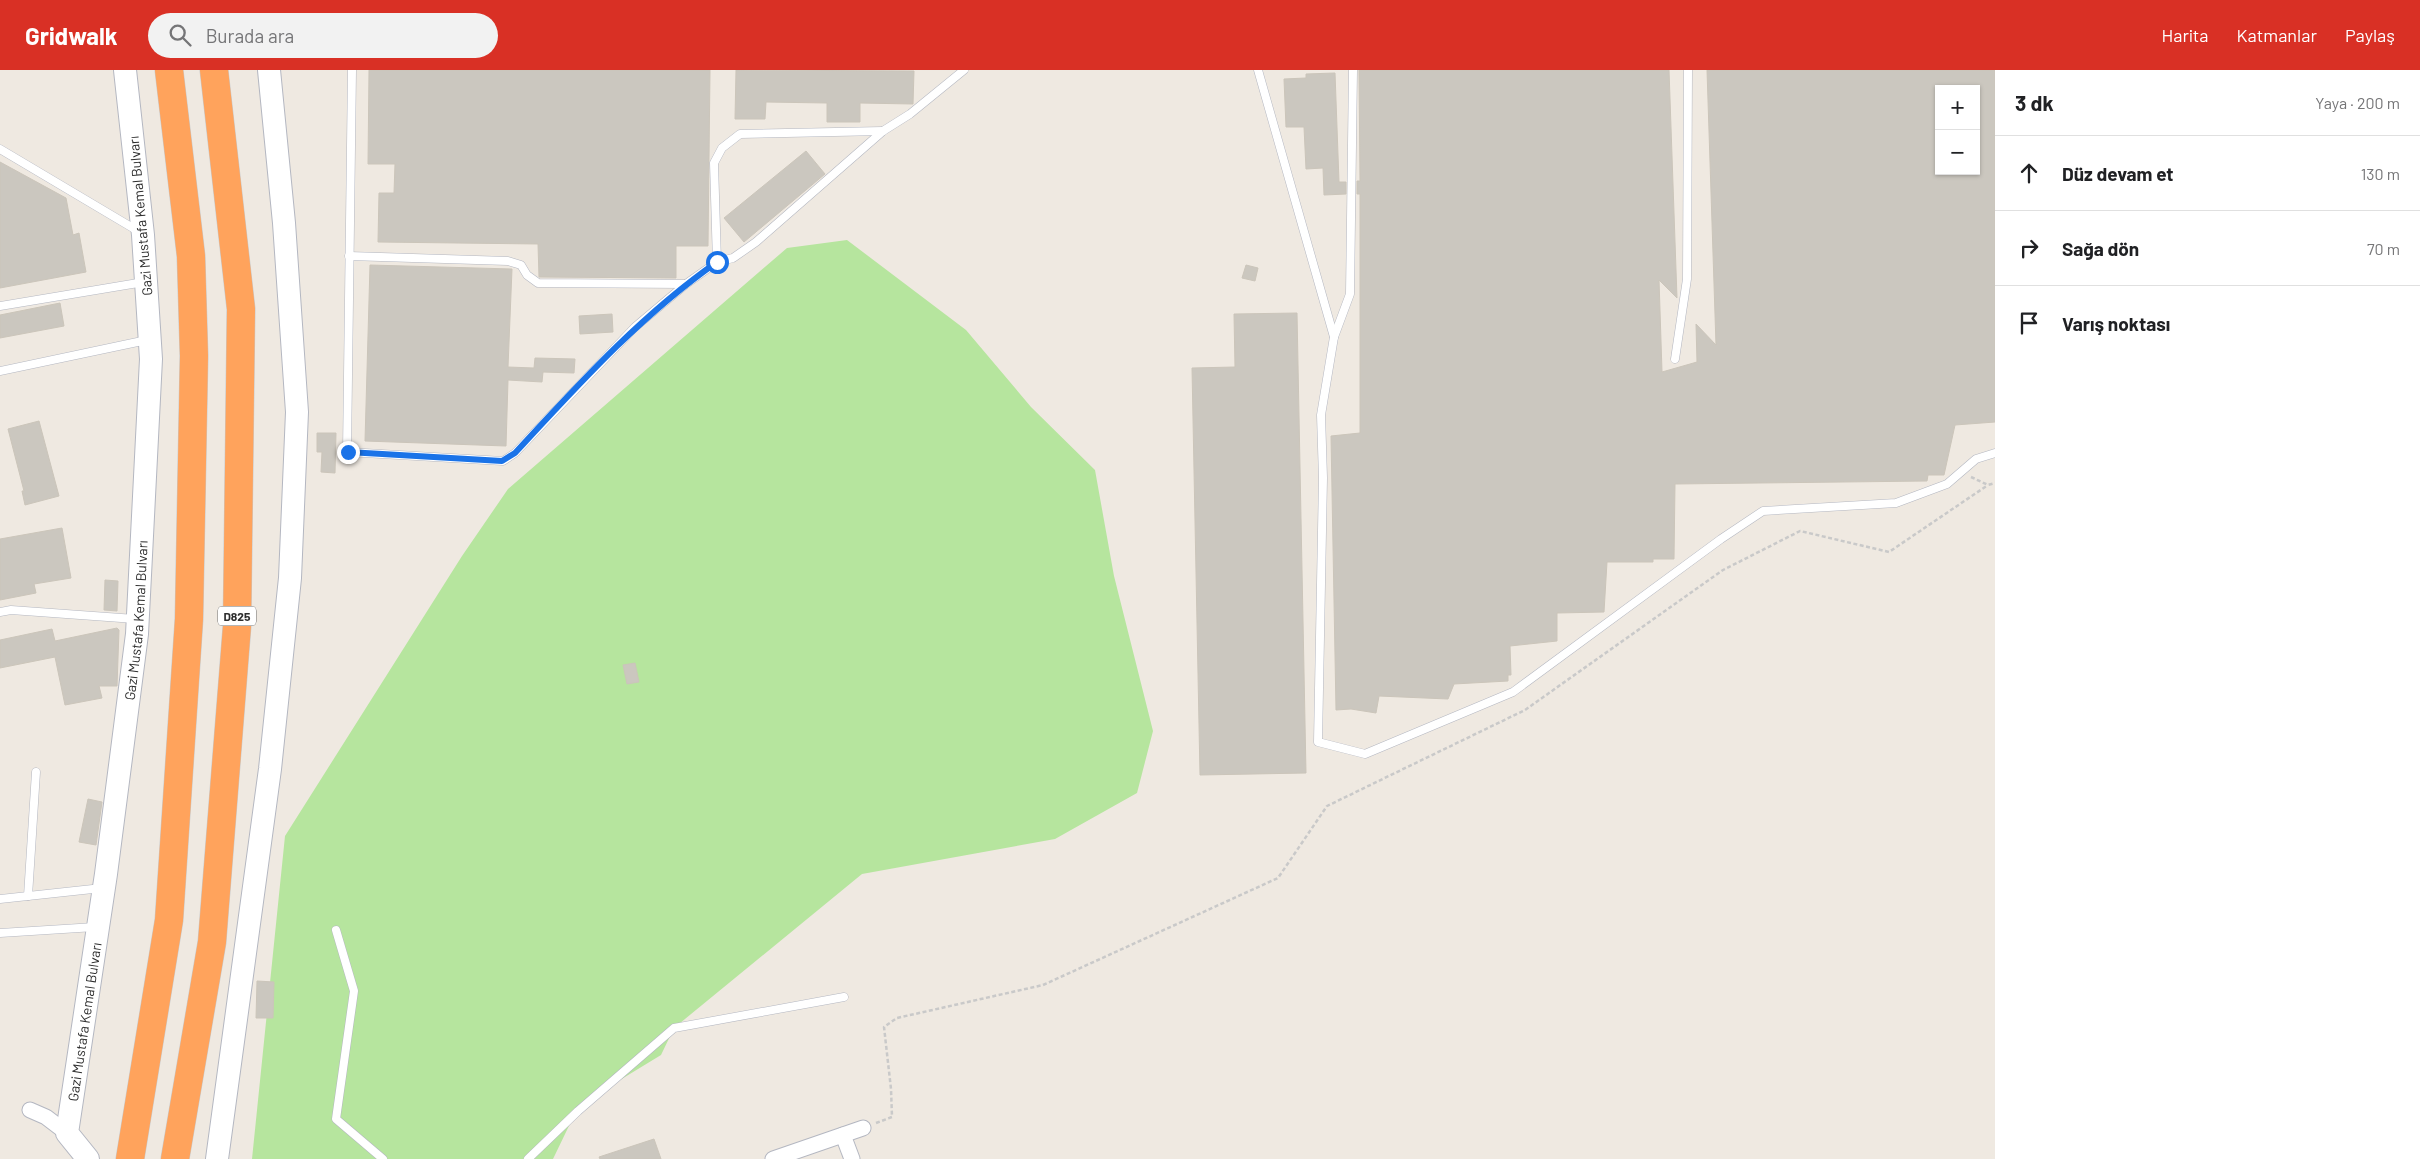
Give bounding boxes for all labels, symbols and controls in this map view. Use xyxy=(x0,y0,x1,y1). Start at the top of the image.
search box xyxy=(148,13,498,58)
text: Gridwalk xyxy=(25,21,118,50)
icon: search xyxy=(166,21,194,49)
text: Burada ara xyxy=(206,24,294,47)
text: Harita xyxy=(2161,24,2209,46)
text: Katmanlar xyxy=(2237,24,2317,46)
text: Paylaş xyxy=(2345,24,2395,46)
map controls xyxy=(1935,85,1980,175)
button: + xyxy=(1935,85,1980,130)
text: 3 dk xyxy=(2015,90,2054,115)
text: Yaya · 200 m xyxy=(2315,93,2400,112)
button: − xyxy=(1935,130,1980,175)
street label: Gazi Mustafa Kemal Bulvarı xyxy=(125,135,155,297)
icon: ahead xyxy=(2015,159,2043,187)
text: Düz devam et xyxy=(2062,162,2174,185)
text: 130 m xyxy=(2361,164,2400,183)
icon: right xyxy=(2015,234,2043,262)
text: Sağa dön xyxy=(2062,237,2139,260)
text: 70 m xyxy=(2367,239,2400,258)
route start xyxy=(706,251,729,274)
icon: arrive xyxy=(2015,309,2043,337)
text: Varış noktası xyxy=(2062,312,2170,335)
route end xyxy=(337,441,360,464)
street label: Gazi Mustafa Kemal Bulvarı xyxy=(120,540,150,701)
road number: D825 xyxy=(218,606,256,626)
street label: Gazi Mustafa Kemal Bulvarı xyxy=(63,941,104,1102)

